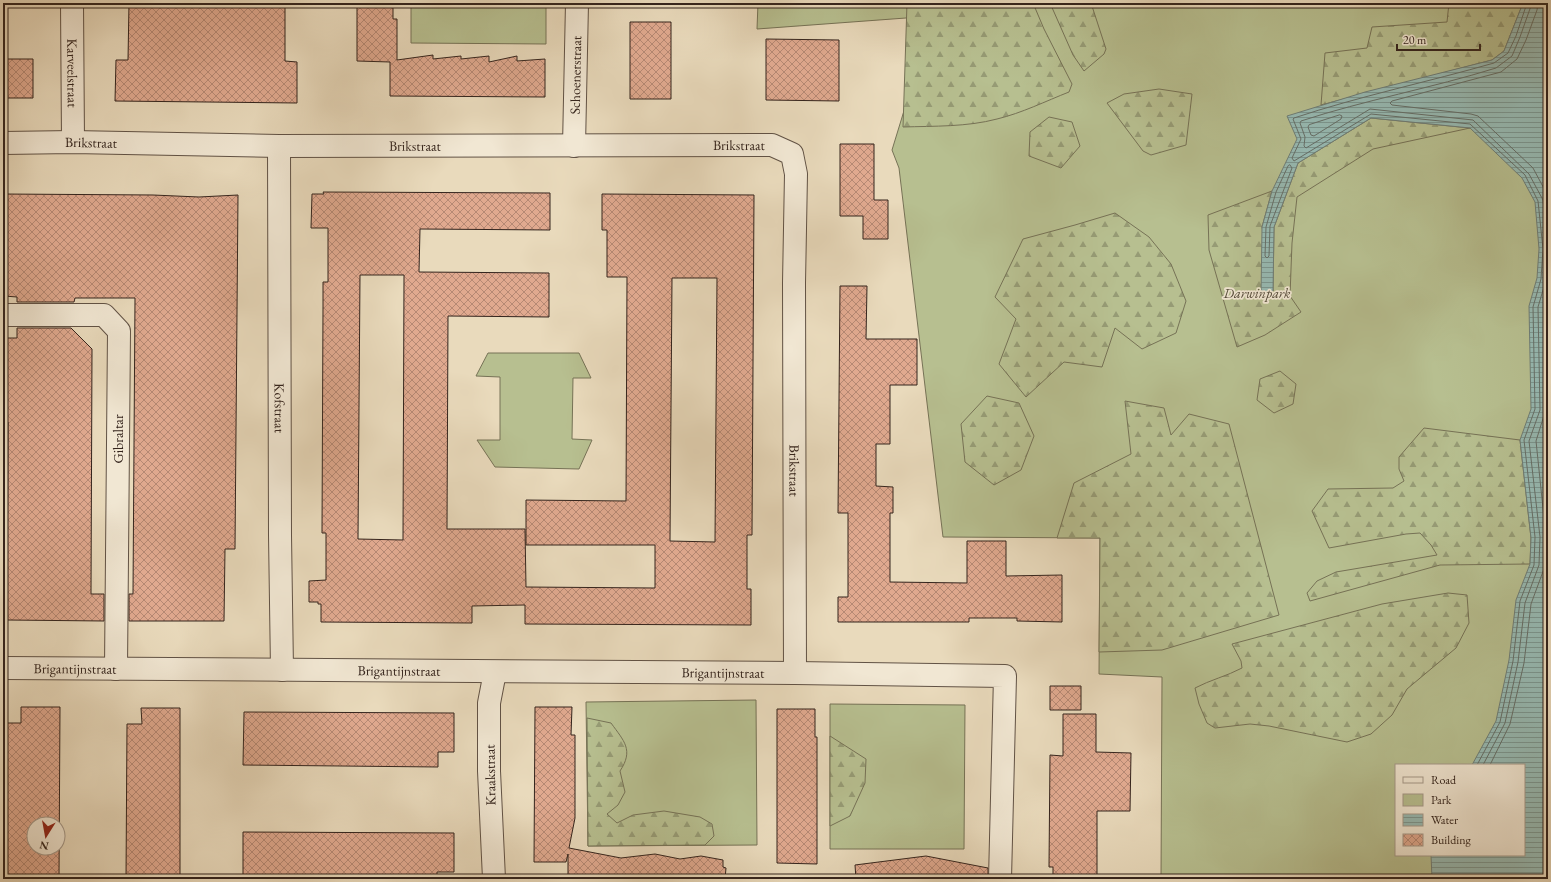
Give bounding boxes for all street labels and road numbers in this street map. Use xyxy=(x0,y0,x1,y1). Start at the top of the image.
street label: Schoenerstraat xyxy=(566,35,585,115)
street label: Karveelstraat xyxy=(63,38,82,108)
street label: Brikstraat xyxy=(65,133,118,152)
street label: Brikstraat xyxy=(713,136,766,154)
street label: Brikstraat xyxy=(389,137,442,155)
street label: Kofstraat xyxy=(271,383,289,434)
street label: Gibraltar xyxy=(109,414,127,464)
street label: Brikstraat xyxy=(785,445,804,497)
street label: Brigantijnstraat xyxy=(33,659,117,678)
street label: Brigantijnstraat xyxy=(357,661,441,680)
street label: Brigantijnstraat xyxy=(681,663,765,682)
street label: Kraakstraat xyxy=(480,744,500,806)

